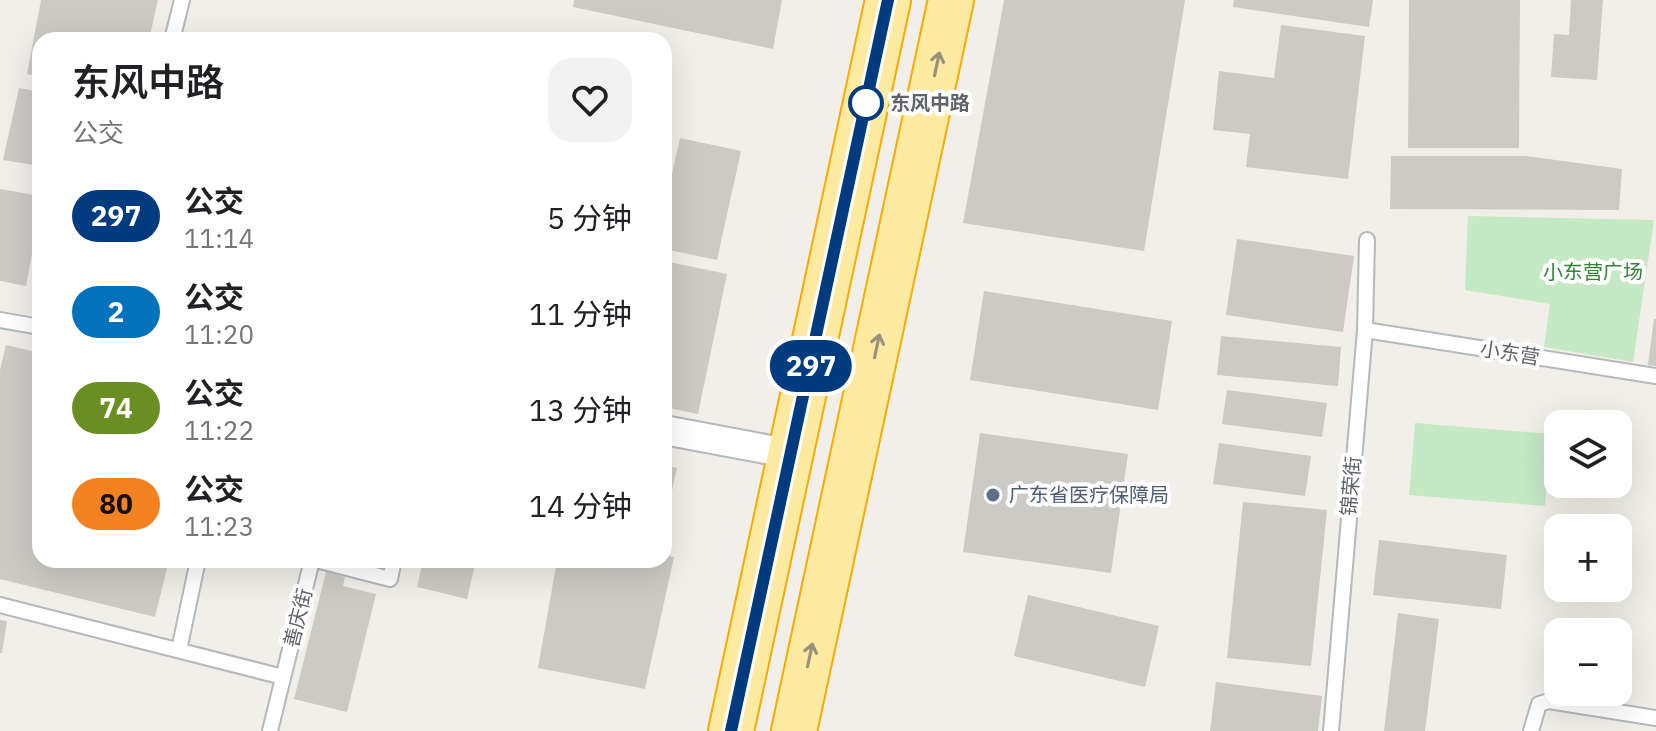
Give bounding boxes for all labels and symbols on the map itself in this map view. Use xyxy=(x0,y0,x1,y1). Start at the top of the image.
one-way arrow xyxy=(930,52,945,78)
marker: 东风中路 xyxy=(849,86,883,120)
place label: 东风中路 xyxy=(890,89,970,116)
park label: 小东营广场 xyxy=(1543,258,1643,285)
one-way arrow xyxy=(870,334,885,359)
street label: 小东营 xyxy=(1478,334,1542,371)
line badge: 297 xyxy=(765,340,857,392)
street label: 锦荣街 xyxy=(1334,455,1367,517)
place label: 广东省医疗保障局 xyxy=(1009,481,1169,508)
marker: 广东省医疗保障局 xyxy=(984,486,1002,504)
street label: 善庆街 xyxy=(277,586,318,650)
one-way arrow xyxy=(803,642,818,668)

